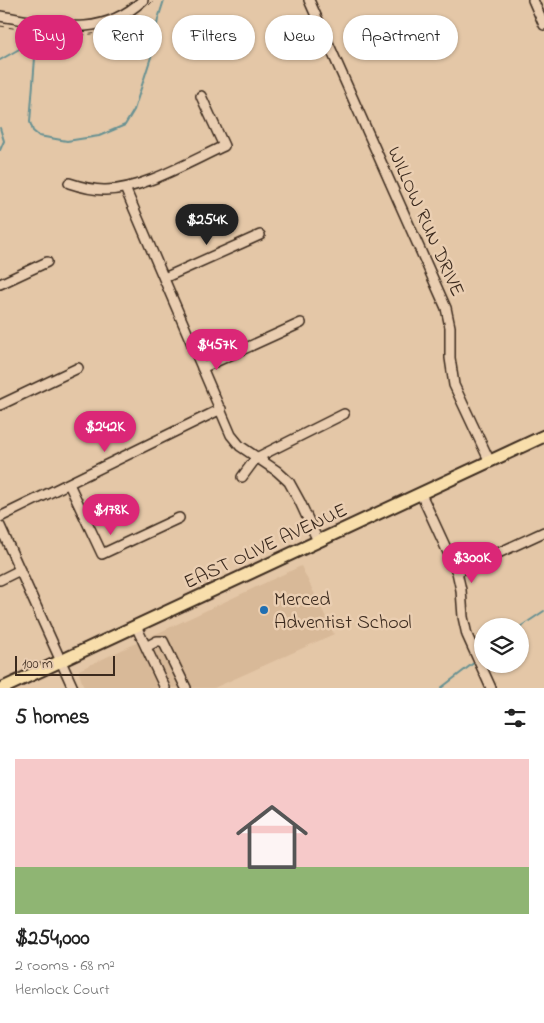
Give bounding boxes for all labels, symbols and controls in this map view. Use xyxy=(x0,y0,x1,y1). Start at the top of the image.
chip: Buy xyxy=(15,15,83,60)
chip: Rent xyxy=(93,15,162,60)
chip: Filters xyxy=(172,15,255,60)
chip: New xyxy=(265,15,333,60)
chip: Apartment xyxy=(343,15,458,60)
street label: WILLOW RUN DRIVE xyxy=(379,142,471,302)
pin: $254K xyxy=(172,204,242,246)
text: $254K xyxy=(186,208,228,232)
pin: $457K xyxy=(182,328,252,371)
text: $457K xyxy=(197,333,237,357)
pin: $242K xyxy=(70,410,140,453)
text: $242K xyxy=(85,415,125,439)
pin: $178K xyxy=(76,494,146,536)
street label: EAST OLIVE AVENUE xyxy=(179,497,353,598)
text: $178K xyxy=(93,498,129,522)
pin: $300K xyxy=(437,542,507,584)
text: $300K xyxy=(453,546,491,570)
place label: Merced Adventist School xyxy=(274,586,412,638)
marker: Merced Adventist School xyxy=(258,604,270,616)
map controls xyxy=(474,618,529,673)
button: layers xyxy=(474,618,529,673)
scale bar xyxy=(15,653,115,676)
text: 100 m xyxy=(22,654,53,675)
text: 5 homes xyxy=(15,703,90,733)
icon: filters xyxy=(501,704,529,732)
icon: home xyxy=(227,792,317,882)
text: $254,000 xyxy=(15,924,90,954)
text: 2 rooms · 68 m² xyxy=(15,954,115,978)
text: Hemlock Court xyxy=(15,978,110,1002)

